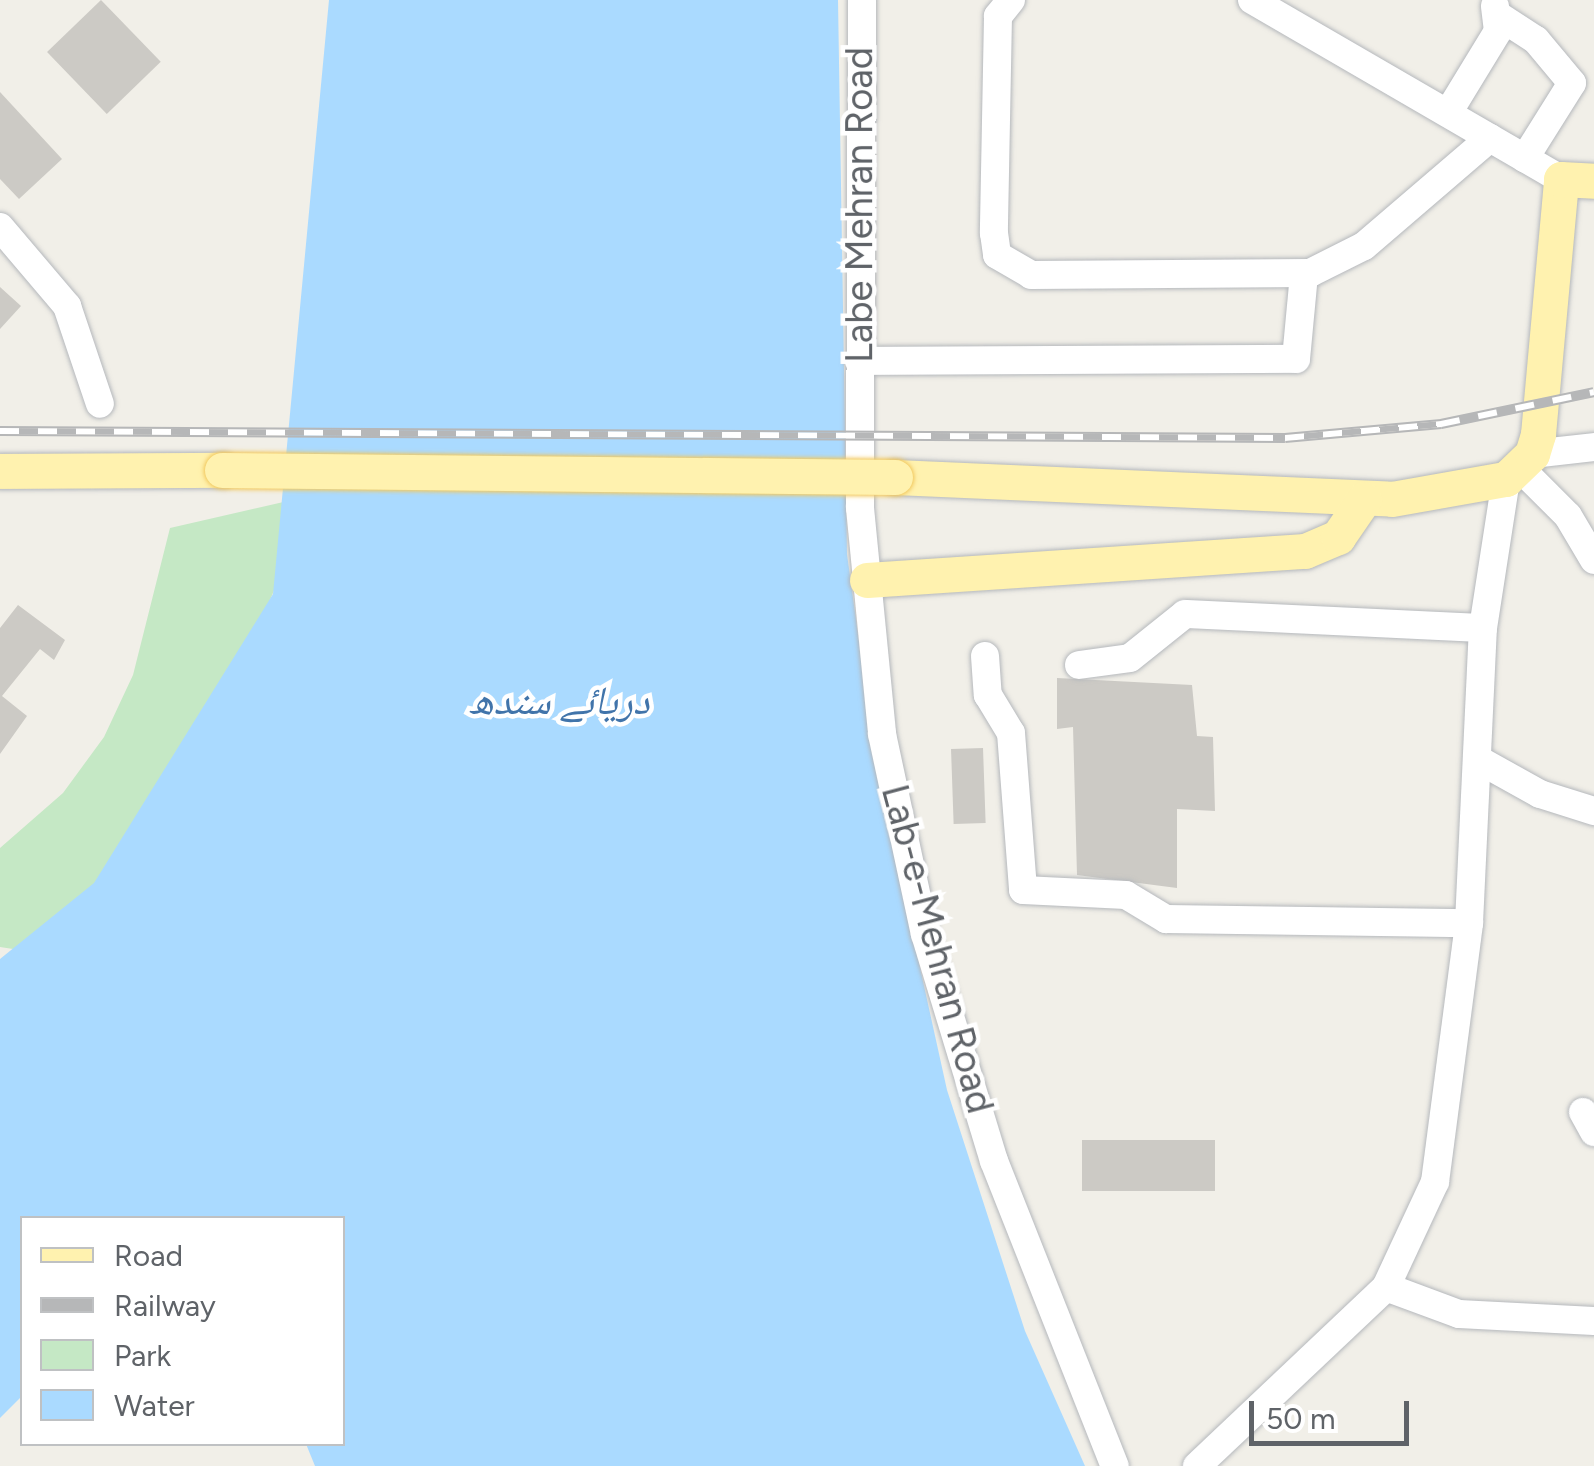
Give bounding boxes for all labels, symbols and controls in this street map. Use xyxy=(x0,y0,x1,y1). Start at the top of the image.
street label: Labe Mehran Road xyxy=(837,47,883,363)
water label: دریائے سندھ xyxy=(468,676,650,724)
street label: Lab-e-Mehran Road xyxy=(871,780,1003,1118)
legend xyxy=(20,1216,345,1446)
text: Road xyxy=(114,1237,183,1274)
text: Railway xyxy=(114,1287,216,1324)
text: Park xyxy=(114,1337,171,1374)
scale bar xyxy=(1254,1381,1414,1443)
text: Water xyxy=(114,1387,195,1424)
text: 50 m xyxy=(1266,1400,1335,1437)

